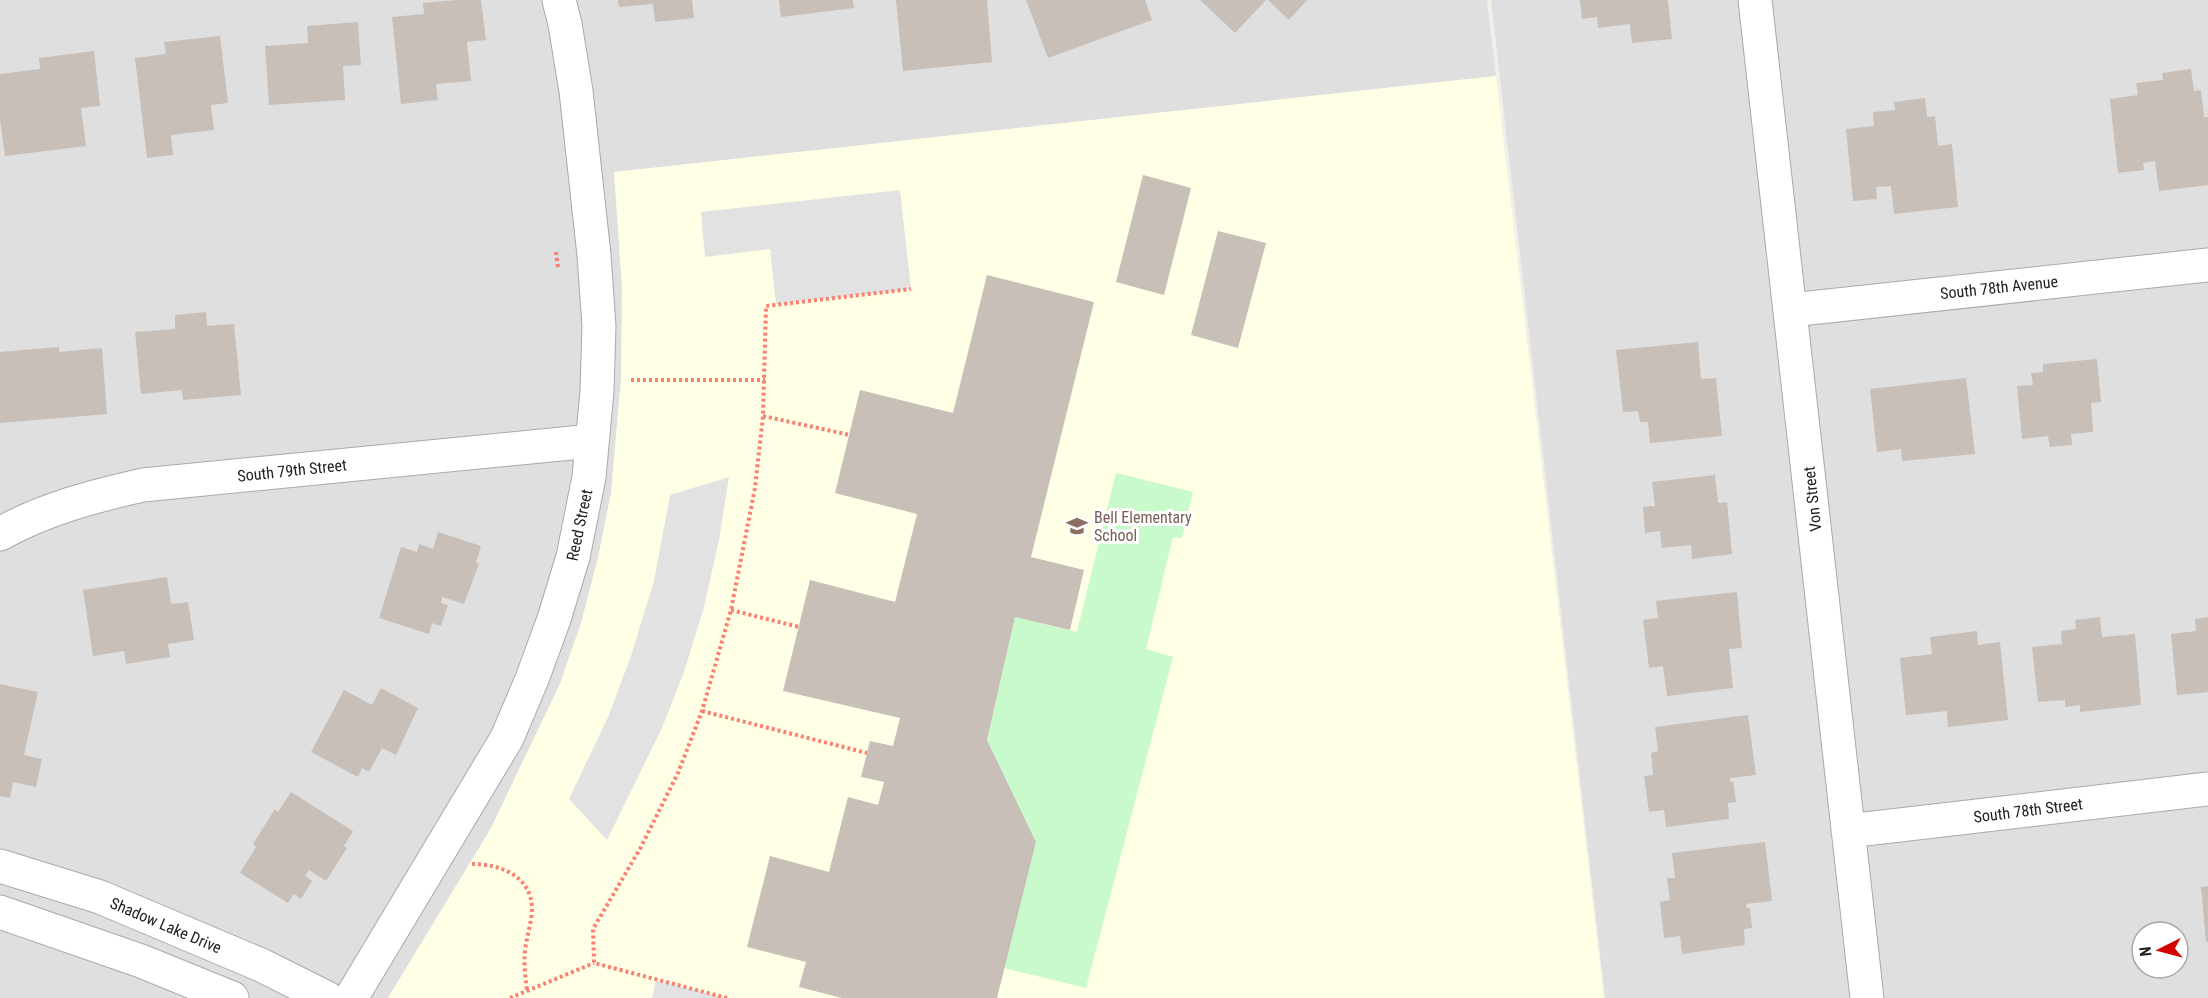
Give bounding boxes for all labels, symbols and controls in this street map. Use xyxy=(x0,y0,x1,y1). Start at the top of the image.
street label: South 78th Avenue xyxy=(1939,272,2059,303)
street label: South 79th Street xyxy=(237,455,348,486)
street label: Von Street xyxy=(1800,465,1825,533)
street label: Reed Street xyxy=(563,487,596,563)
place label: Bell Elementary School xyxy=(1094,508,1192,545)
school or university icon: Bell Elementary School xyxy=(1065,514,1089,538)
street label: South 78th Street xyxy=(1972,794,2084,827)
street label: Shadow Lake Drive xyxy=(107,893,224,957)
north arrow xyxy=(2130,920,2190,980)
text: N xyxy=(2136,946,2156,957)

